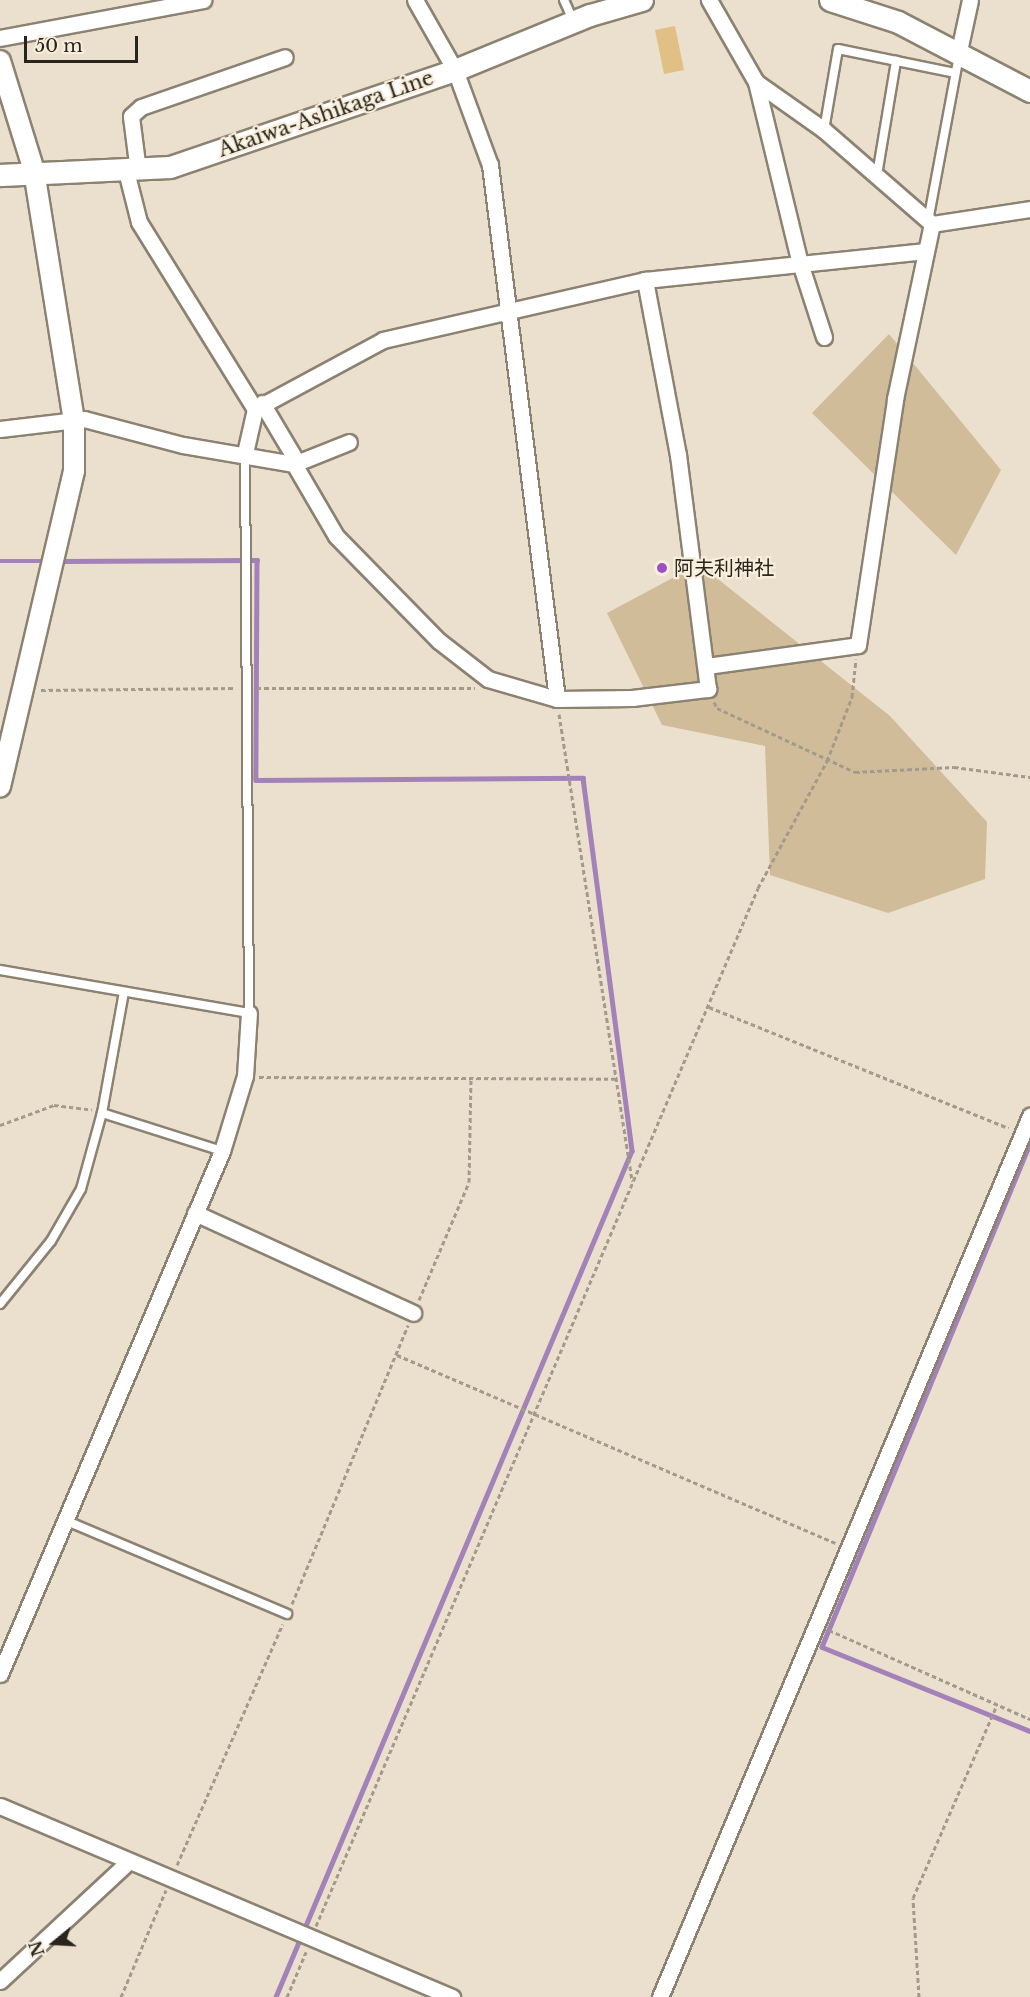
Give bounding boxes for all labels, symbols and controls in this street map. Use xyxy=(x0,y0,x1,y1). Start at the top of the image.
scale bar xyxy=(27,24,141,62)
text: 50 m xyxy=(35,35,83,57)
street label: Akaiwa-Ashikaga Line xyxy=(215,66,437,162)
place label: 阿夫利神社 xyxy=(674,556,774,580)
marker: 阿夫利神社 xyxy=(655,561,669,575)
north arrow xyxy=(24,1913,84,1973)
text: N xyxy=(25,1938,49,1959)

